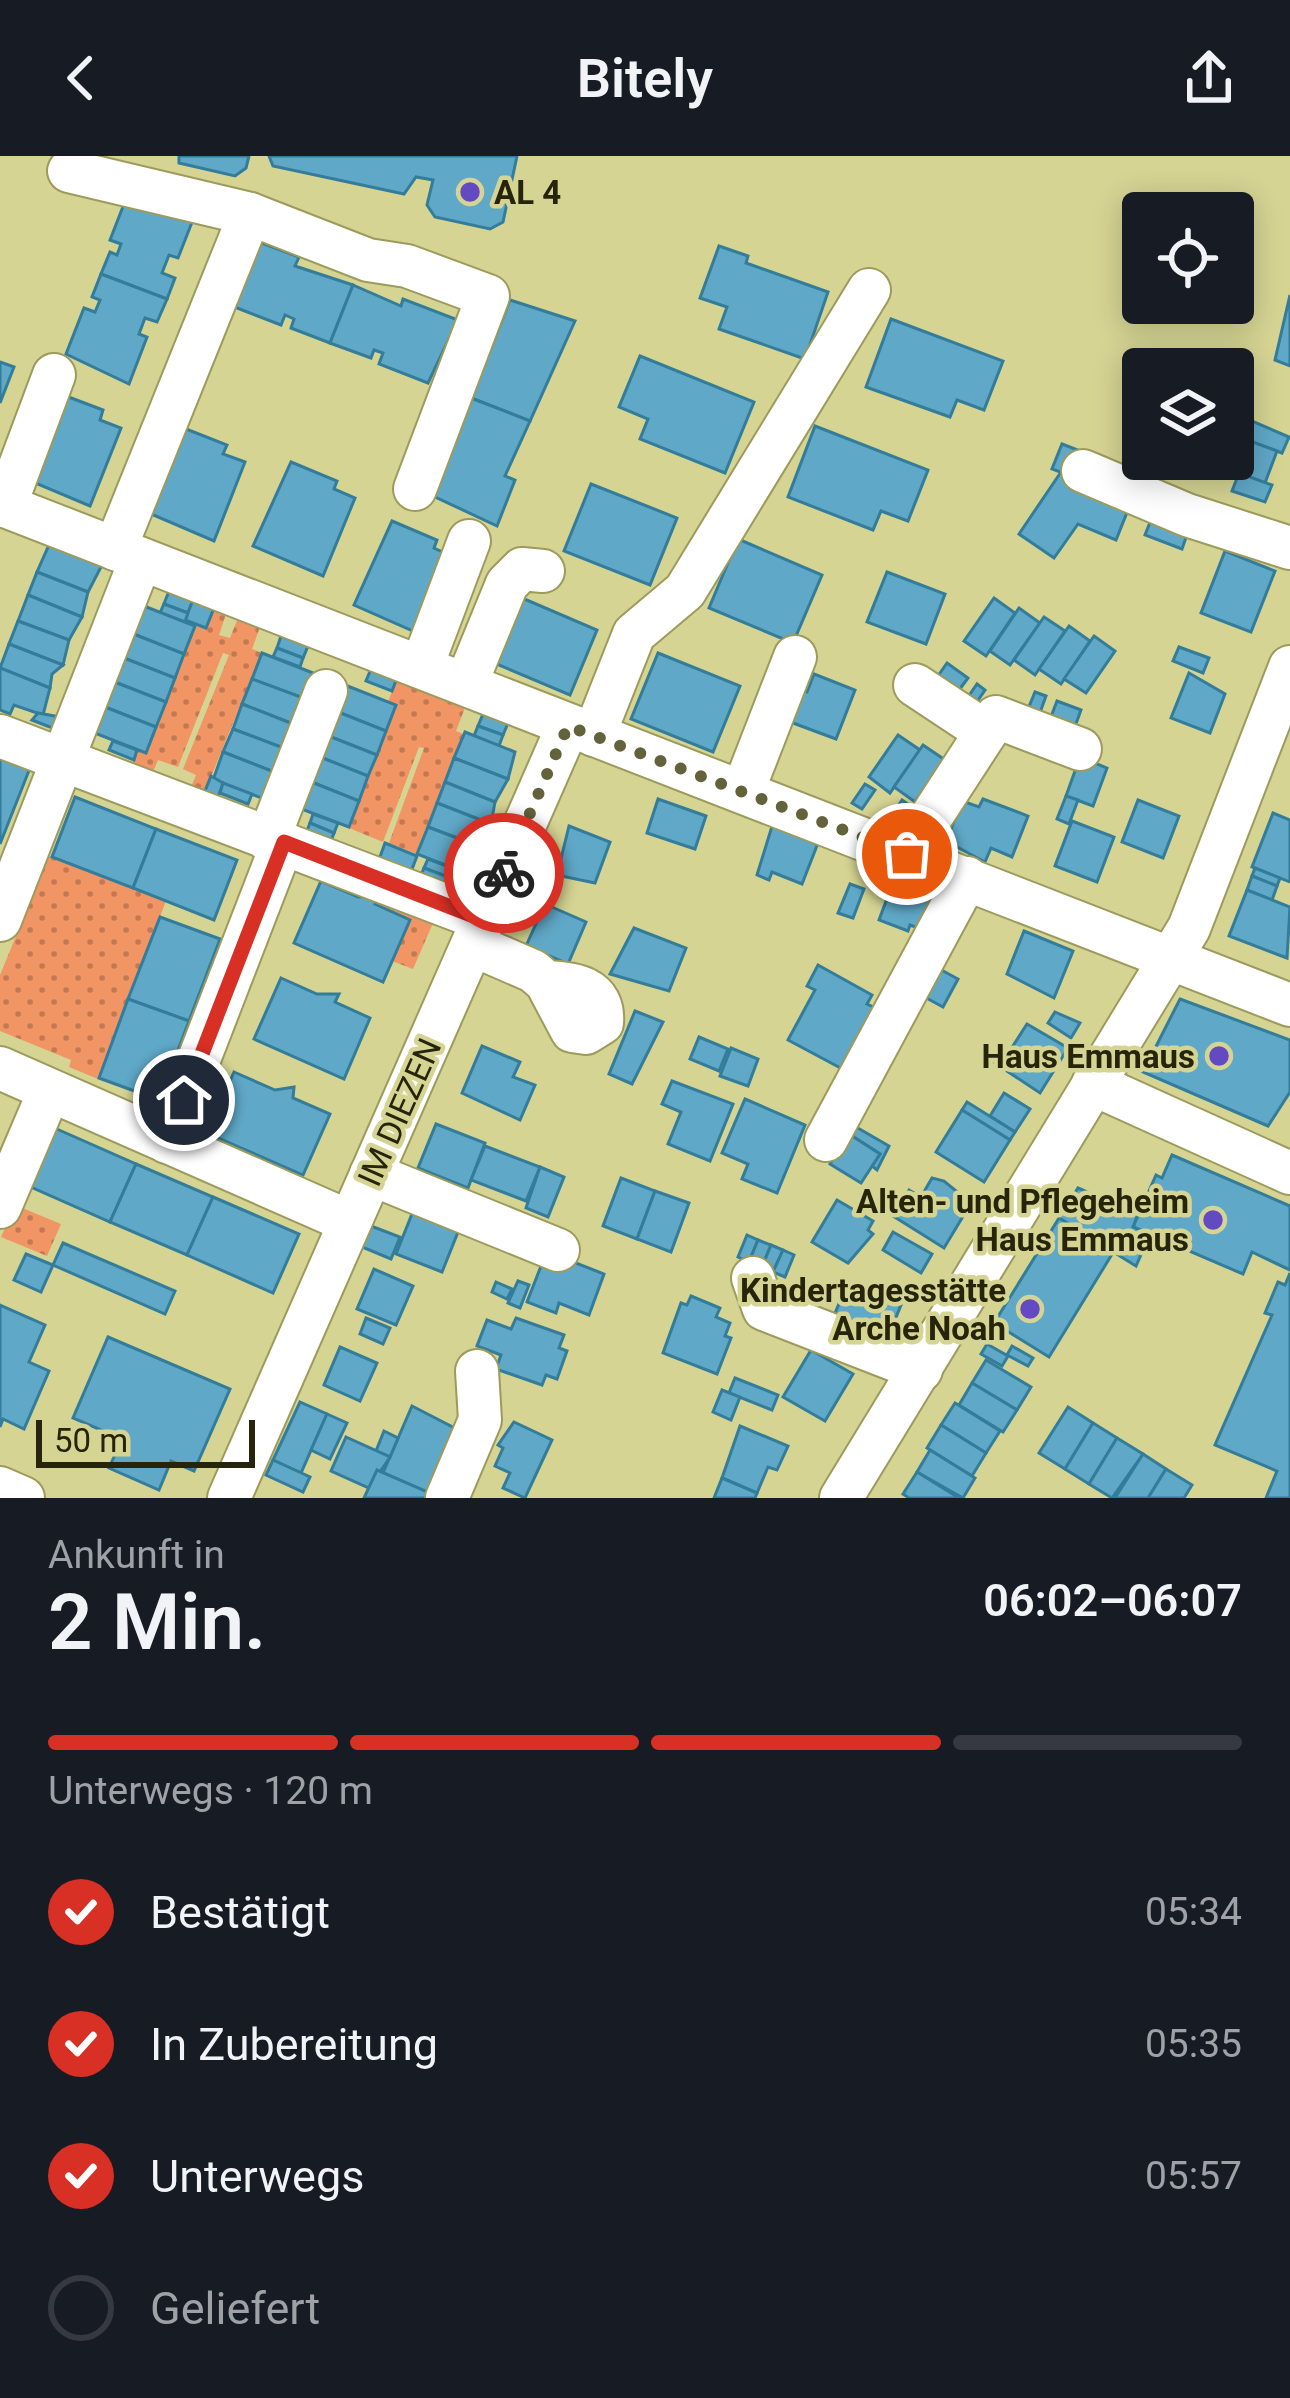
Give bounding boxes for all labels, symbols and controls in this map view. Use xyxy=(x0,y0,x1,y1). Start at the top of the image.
icon: back xyxy=(48,45,114,111)
icon: share xyxy=(1176,45,1242,111)
text: Bitely xyxy=(577,47,713,110)
place label: AL 4 xyxy=(494,173,561,212)
marker: AL 4 xyxy=(457,179,483,205)
map controls xyxy=(1122,192,1254,480)
button: locate xyxy=(1122,192,1254,324)
button: layers xyxy=(1122,348,1254,480)
pin xyxy=(856,803,958,905)
courier xyxy=(444,813,564,933)
icon: bag xyxy=(874,821,940,887)
icon: bike xyxy=(471,840,537,906)
street label: IM DIEZEN xyxy=(350,1032,449,1192)
place label: Haus Emmaus xyxy=(982,1037,1195,1076)
marker: Haus Emmaus xyxy=(1206,1043,1232,1069)
pin xyxy=(133,1049,235,1151)
icon: home xyxy=(151,1067,217,1133)
place label: Alten- und Pflegeheim Haus Emmaus xyxy=(856,1182,1189,1259)
marker: Alten- und Pflegeheim Haus Emmaus xyxy=(1200,1207,1226,1233)
place label: Kindertagesstätte Arche Noah xyxy=(740,1271,1006,1348)
marker: Kindertagesstätte Arche Noah xyxy=(1017,1296,1043,1322)
scale bar xyxy=(36,1414,255,1467)
text: 50 m xyxy=(54,1421,128,1460)
text: Ankunft in xyxy=(48,1532,225,1578)
text: 06:02–06:07 xyxy=(983,1574,1242,1627)
text: 2 Min. xyxy=(48,1577,266,1668)
text: Unterwegs · 120 m xyxy=(48,1768,373,1814)
icon: check xyxy=(48,1879,114,1945)
text: Bestätigt xyxy=(150,1886,330,1939)
text: 05:34 xyxy=(1145,1889,1242,1935)
icon: check xyxy=(48,2011,114,2077)
text: In Zubereitung xyxy=(150,2018,438,2071)
text: 05:35 xyxy=(1145,2021,1242,2067)
icon: check xyxy=(48,2143,114,2209)
text: Unterwegs xyxy=(150,2150,364,2203)
text: 05:57 xyxy=(1145,2153,1242,2199)
text: Geliefert xyxy=(150,2282,320,2335)

